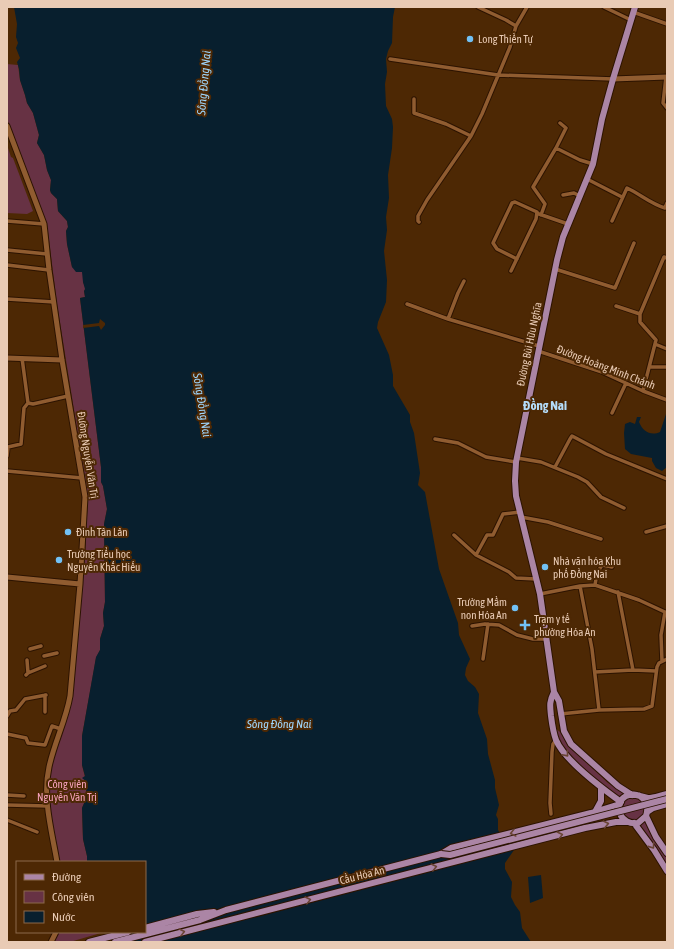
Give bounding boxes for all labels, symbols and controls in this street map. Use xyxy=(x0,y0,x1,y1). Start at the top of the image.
place label: Long Thiền Tự xyxy=(478,33,534,46)
marker: Long Thiền Tự xyxy=(465,34,475,44)
water label: Sông Đồng Nai xyxy=(194,50,214,117)
street label: Đường Bùi Hữu Nghĩa xyxy=(514,301,544,387)
street label: Đường Hoàng Minh Chánh xyxy=(555,343,657,391)
water label: Sông Đồng Nai xyxy=(190,371,214,438)
district label: Đồng Nai xyxy=(523,398,567,413)
street label: Đường Nguyễn Văn Trị xyxy=(74,411,101,500)
place label: Đình Tân Lân xyxy=(76,526,128,538)
marker: Đình Tân Lân xyxy=(63,527,73,537)
place label: Trường Tiểu học Nguyễn Khắc Hiếu xyxy=(67,547,140,573)
marker: Trường Tiểu học Nguyễn Khắc Hiếu xyxy=(54,555,64,565)
place label: Nhà văn hóa Khu phố Đồng Nai xyxy=(553,555,621,580)
marker: Nhà văn hóa Khu phố Đồng Nai xyxy=(540,562,550,572)
place label: Trường Mầm non Hóa An xyxy=(457,596,507,621)
marker: Trường Mầm non Hóa An xyxy=(510,603,520,613)
place label: Trạm y tế phường Hóa An xyxy=(534,613,596,638)
marker: Trạm y tế phường Hóa An xyxy=(519,619,531,631)
water label: Sông Đồng Nai xyxy=(246,717,312,731)
one-way arrow xyxy=(561,750,568,757)
park label: Công viên Nguyễn Văn Trị xyxy=(37,778,97,804)
one-way arrow xyxy=(603,820,609,828)
one-way arrow xyxy=(510,828,516,836)
one-way arrow xyxy=(557,831,563,839)
one-way arrow xyxy=(647,842,655,849)
legend xyxy=(16,861,146,933)
one-way arrow xyxy=(430,863,437,872)
street label: Cầu Hóa An xyxy=(338,864,386,886)
text: Đường xyxy=(52,870,82,884)
text: Công viên xyxy=(52,890,95,904)
one-way arrow xyxy=(305,896,311,904)
text: Nước xyxy=(52,910,76,924)
one-way arrow xyxy=(178,928,185,937)

